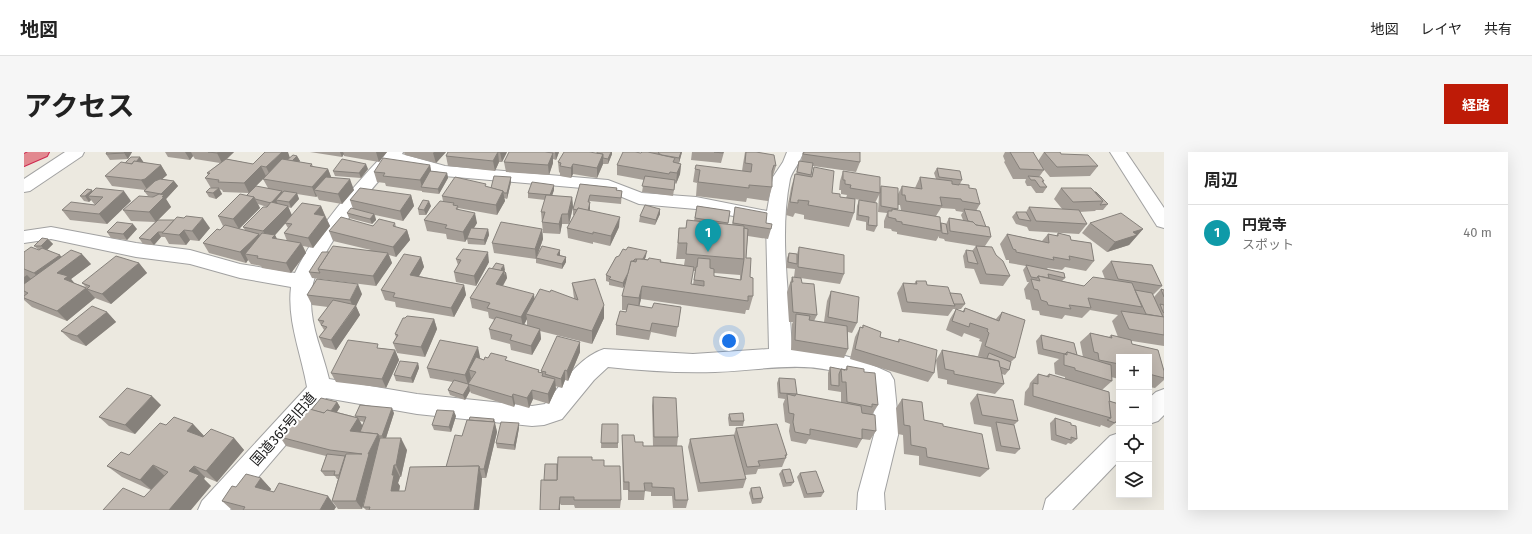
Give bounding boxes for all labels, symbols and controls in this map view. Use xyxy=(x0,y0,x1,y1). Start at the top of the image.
text: 地図 xyxy=(20,18,58,41)
text: 地図 xyxy=(1370,21,1398,38)
text: レイヤ xyxy=(1420,21,1462,38)
text: 共有 xyxy=(1484,21,1512,38)
button: 経路 xyxy=(1444,84,1508,124)
text: アクセス xyxy=(24,90,135,123)
text: 周辺 xyxy=(1204,170,1238,191)
text: 円覚寺 xyxy=(1242,216,1287,234)
pin: 1 xyxy=(695,219,721,252)
text: 1 xyxy=(1214,225,1220,240)
text: 40 m xyxy=(1463,225,1492,240)
text: スポット xyxy=(1242,237,1294,252)
your location xyxy=(719,331,739,351)
map controls xyxy=(1116,354,1152,498)
button: + xyxy=(1116,354,1152,390)
street label: 国道365号旧道 xyxy=(247,389,320,469)
button: − xyxy=(1116,390,1152,426)
button: locate xyxy=(1116,426,1152,462)
button: layers xyxy=(1116,462,1152,498)

